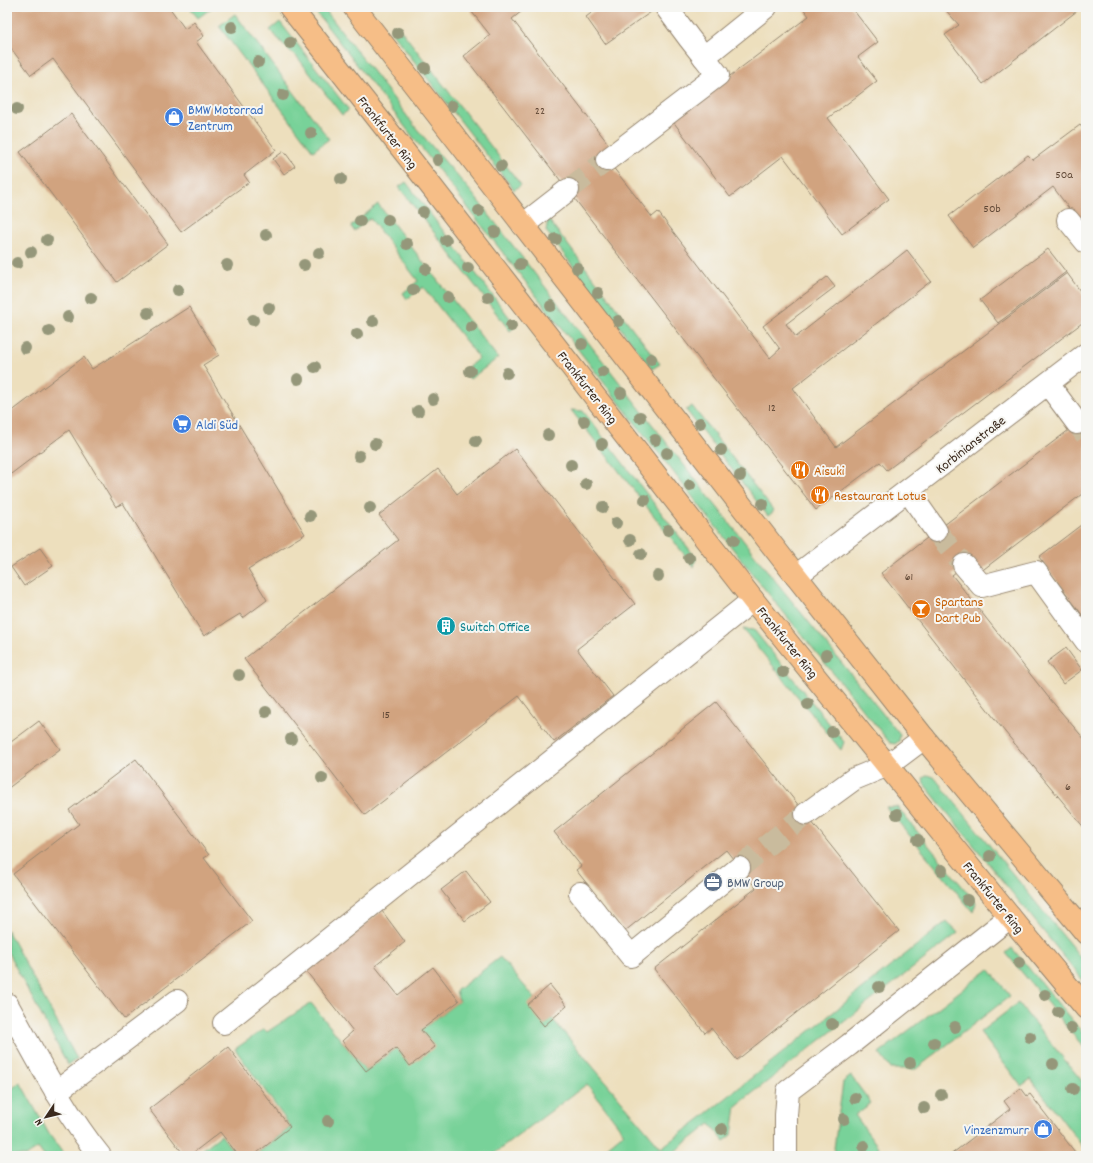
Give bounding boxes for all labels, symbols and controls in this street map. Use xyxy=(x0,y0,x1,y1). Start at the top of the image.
street label: Frankfurter Ring xyxy=(351,92,421,174)
place label: BMW Motorrad Zentrum xyxy=(188,101,263,137)
house number: 22 xyxy=(535,103,545,120)
shop icon: BMW Motorrad Zentrum xyxy=(163,106,185,128)
house number: 50a xyxy=(1055,167,1073,184)
house number: 50b xyxy=(983,201,1001,218)
street label: Frankfurter Ring xyxy=(551,347,621,429)
house number: 12 xyxy=(768,400,776,417)
street label: Korbinianstraße xyxy=(932,412,1011,479)
supermarket icon: Aldi Süd xyxy=(171,413,193,435)
place label: Aldi Süd xyxy=(196,416,238,436)
restaurant icon: Aisuki xyxy=(789,459,811,481)
place label: Aisuki xyxy=(814,462,845,482)
restaurant icon: Restaurant Lotus xyxy=(809,484,831,506)
place label: Restaurant Lotus xyxy=(834,487,926,507)
house number: 61 xyxy=(905,569,913,586)
place label: Spartans Dart Pub xyxy=(935,593,984,629)
bar icon: Spartans Dart Pub xyxy=(910,598,932,620)
street label: Frankfurter Ring xyxy=(751,603,822,684)
building icon: Switch Office xyxy=(435,615,457,637)
place label: Switch Office xyxy=(460,618,530,638)
house number: 15 xyxy=(382,707,390,724)
house number: 6 xyxy=(1065,779,1071,796)
street label: Frankfurter Ring xyxy=(957,858,1028,939)
office icon: BMW Group xyxy=(702,871,724,893)
place label: BMW Group xyxy=(727,874,784,894)
north arrow xyxy=(26,1097,66,1137)
text: N xyxy=(31,1114,48,1128)
shop icon: Vinzenzmurr xyxy=(1032,1118,1054,1140)
place label: Vinzenzmurr xyxy=(964,1121,1030,1141)

